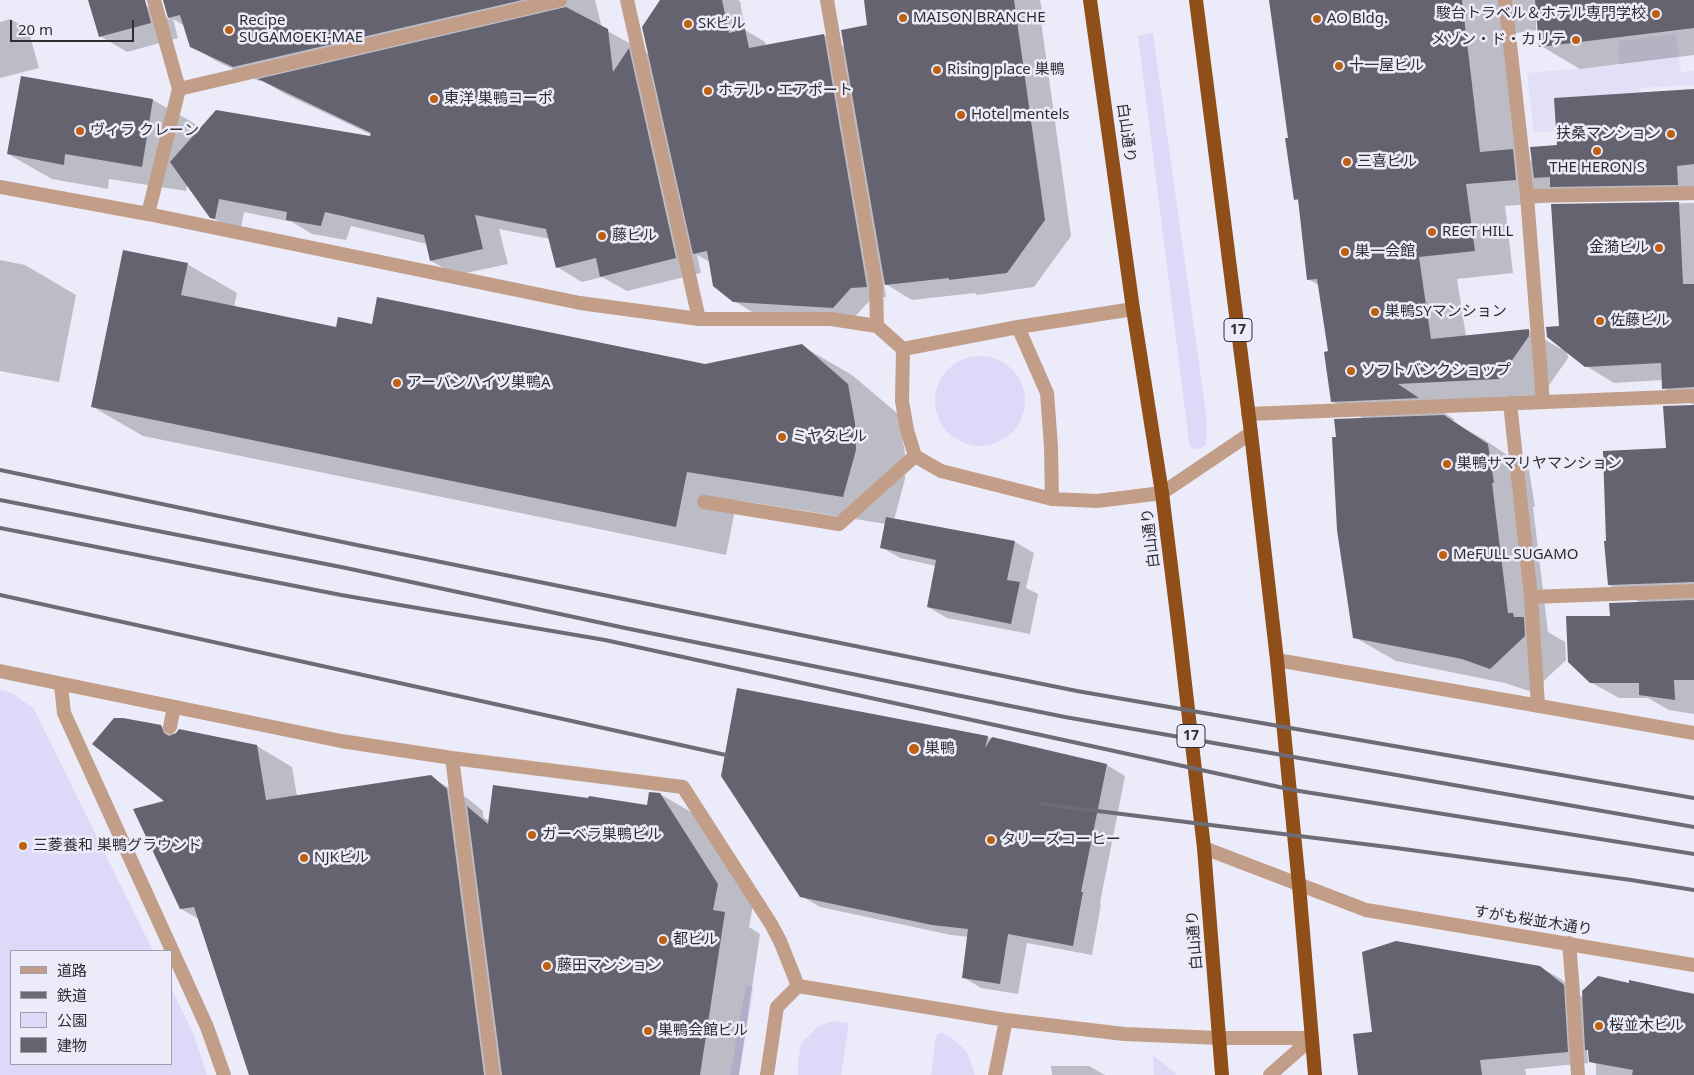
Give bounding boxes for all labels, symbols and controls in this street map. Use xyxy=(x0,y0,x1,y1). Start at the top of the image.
place label: 駿台トラベル＆ホテル専門学校 xyxy=(1436,5,1646,23)
marker: 駿台トラベル＆ホテル専門学校 xyxy=(1650,8,1662,20)
place label: MAISON BRANCHE xyxy=(913,9,1046,27)
scale bar xyxy=(12,10,136,42)
place label: AO Bldg. xyxy=(1327,10,1388,28)
place label: Recipe SUGAMOEKI-MAE xyxy=(239,12,363,47)
marker: MAISON BRANCHE xyxy=(897,12,909,24)
marker: AO Bldg. xyxy=(1311,13,1323,25)
place label: SKビル xyxy=(698,15,746,33)
marker: SKビル xyxy=(682,18,694,30)
text: 20 m xyxy=(18,19,53,39)
marker: Recipe SUGAMOEKI-MAE xyxy=(223,24,235,36)
place label: メゾン・ド・カリテ xyxy=(1431,31,1566,49)
marker: メゾン・ド・カリテ xyxy=(1570,34,1582,46)
place label: 十一屋ビル xyxy=(1349,57,1424,75)
marker: 十一屋ビル xyxy=(1333,60,1345,72)
place label: Rising place 巣鴨 xyxy=(947,61,1065,79)
marker: Rising place 巣鴨 xyxy=(931,64,943,76)
place label: ホテル・エアポート xyxy=(718,82,853,100)
marker: ホテル・エアポート xyxy=(702,85,714,97)
place label: 東洋 巣鴨コーポ xyxy=(444,90,553,108)
marker: 東洋 巣鴨コーポ xyxy=(428,93,440,105)
street label: 白山通り xyxy=(1113,102,1139,164)
place label: Hotel mentels xyxy=(971,106,1070,124)
marker: Hotel mentels xyxy=(955,109,967,121)
place label: ヴィラ クレーン xyxy=(90,122,199,140)
marker: ヴィラ クレーン xyxy=(74,125,86,137)
place label: 扶桑マンション xyxy=(1556,125,1661,143)
marker: 扶桑マンション xyxy=(1665,128,1677,140)
marker: THE HERON S xyxy=(1591,145,1603,157)
place label: 三喜ビル xyxy=(1357,153,1417,171)
marker: 三喜ビル xyxy=(1341,156,1353,168)
place label: THE HERON S xyxy=(1549,159,1645,177)
place label: RECT HILL xyxy=(1442,223,1513,241)
marker: RECT HILL xyxy=(1426,226,1438,238)
place label: 藤ビル xyxy=(612,227,657,245)
marker: 藤ビル xyxy=(596,230,608,242)
place label: 金漪ビル xyxy=(1589,239,1649,257)
marker: 金漪ビル xyxy=(1653,242,1665,254)
place label: 巣一会館 xyxy=(1355,243,1415,261)
marker: 巣一会館 xyxy=(1339,246,1351,258)
place label: 巣鴨SYマンション xyxy=(1385,303,1507,321)
marker: 巣鴨SYマンション xyxy=(1369,306,1381,318)
place label: 佐藤ビル xyxy=(1610,312,1670,330)
marker: 佐藤ビル xyxy=(1594,315,1606,327)
road number: 17 xyxy=(1224,318,1252,342)
place label: ソフトバンクショップ xyxy=(1361,362,1511,380)
marker: ソフトバンクショップ xyxy=(1345,365,1357,377)
place label: アーバンハイツ巣鴨A xyxy=(407,374,551,392)
marker: アーバンハイツ巣鴨A xyxy=(391,377,403,389)
place label: ミヤタビル xyxy=(792,428,867,446)
marker: ミヤタビル xyxy=(776,431,788,443)
place label: 巣鴨サマリヤマンション xyxy=(1457,455,1622,473)
marker: 巣鴨サマリヤマンション xyxy=(1441,458,1453,470)
street label: 白山通り xyxy=(1138,507,1164,569)
place label: MeFULL SUGAMO xyxy=(1453,546,1578,564)
marker: MeFULL SUGAMO xyxy=(1437,549,1449,561)
road number: 17 xyxy=(1177,724,1205,748)
place label: 巣鴨 xyxy=(925,740,955,758)
marker: 巣鴨 xyxy=(907,742,921,756)
place label: ガーベラ巣鴨ビル xyxy=(542,826,662,844)
marker: ガーベラ巣鴨ビル xyxy=(526,829,538,841)
place label: タリーズコーヒー xyxy=(1001,831,1121,849)
marker: タリーズコーヒー xyxy=(985,834,997,846)
place label: 三菱養和 巣鴨グラウンド xyxy=(33,837,202,855)
marker: 三菱養和 巣鴨グラウンド xyxy=(17,840,29,852)
place label: NJKビル xyxy=(314,849,369,867)
marker: NJKビル xyxy=(298,852,310,864)
street label: すがも桜並木通り xyxy=(1472,903,1594,939)
street label: 白山通り xyxy=(1183,909,1207,971)
place label: 都ビル xyxy=(673,931,718,949)
marker: 都ビル xyxy=(657,934,669,946)
legend xyxy=(10,950,172,1065)
place label: 藤田マンション xyxy=(557,957,662,975)
text: 道路 xyxy=(57,960,87,980)
marker: 藤田マンション xyxy=(541,960,553,972)
text: 鉄道 xyxy=(57,985,87,1005)
text: 公園 xyxy=(57,1010,87,1030)
place label: 桜並木ビル xyxy=(1609,1017,1684,1035)
marker: 桜並木ビル xyxy=(1593,1020,1605,1032)
place label: 巣鴨会館ビル xyxy=(658,1022,748,1040)
marker: 巣鴨会館ビル xyxy=(642,1025,654,1037)
text: 建物 xyxy=(57,1035,87,1055)

